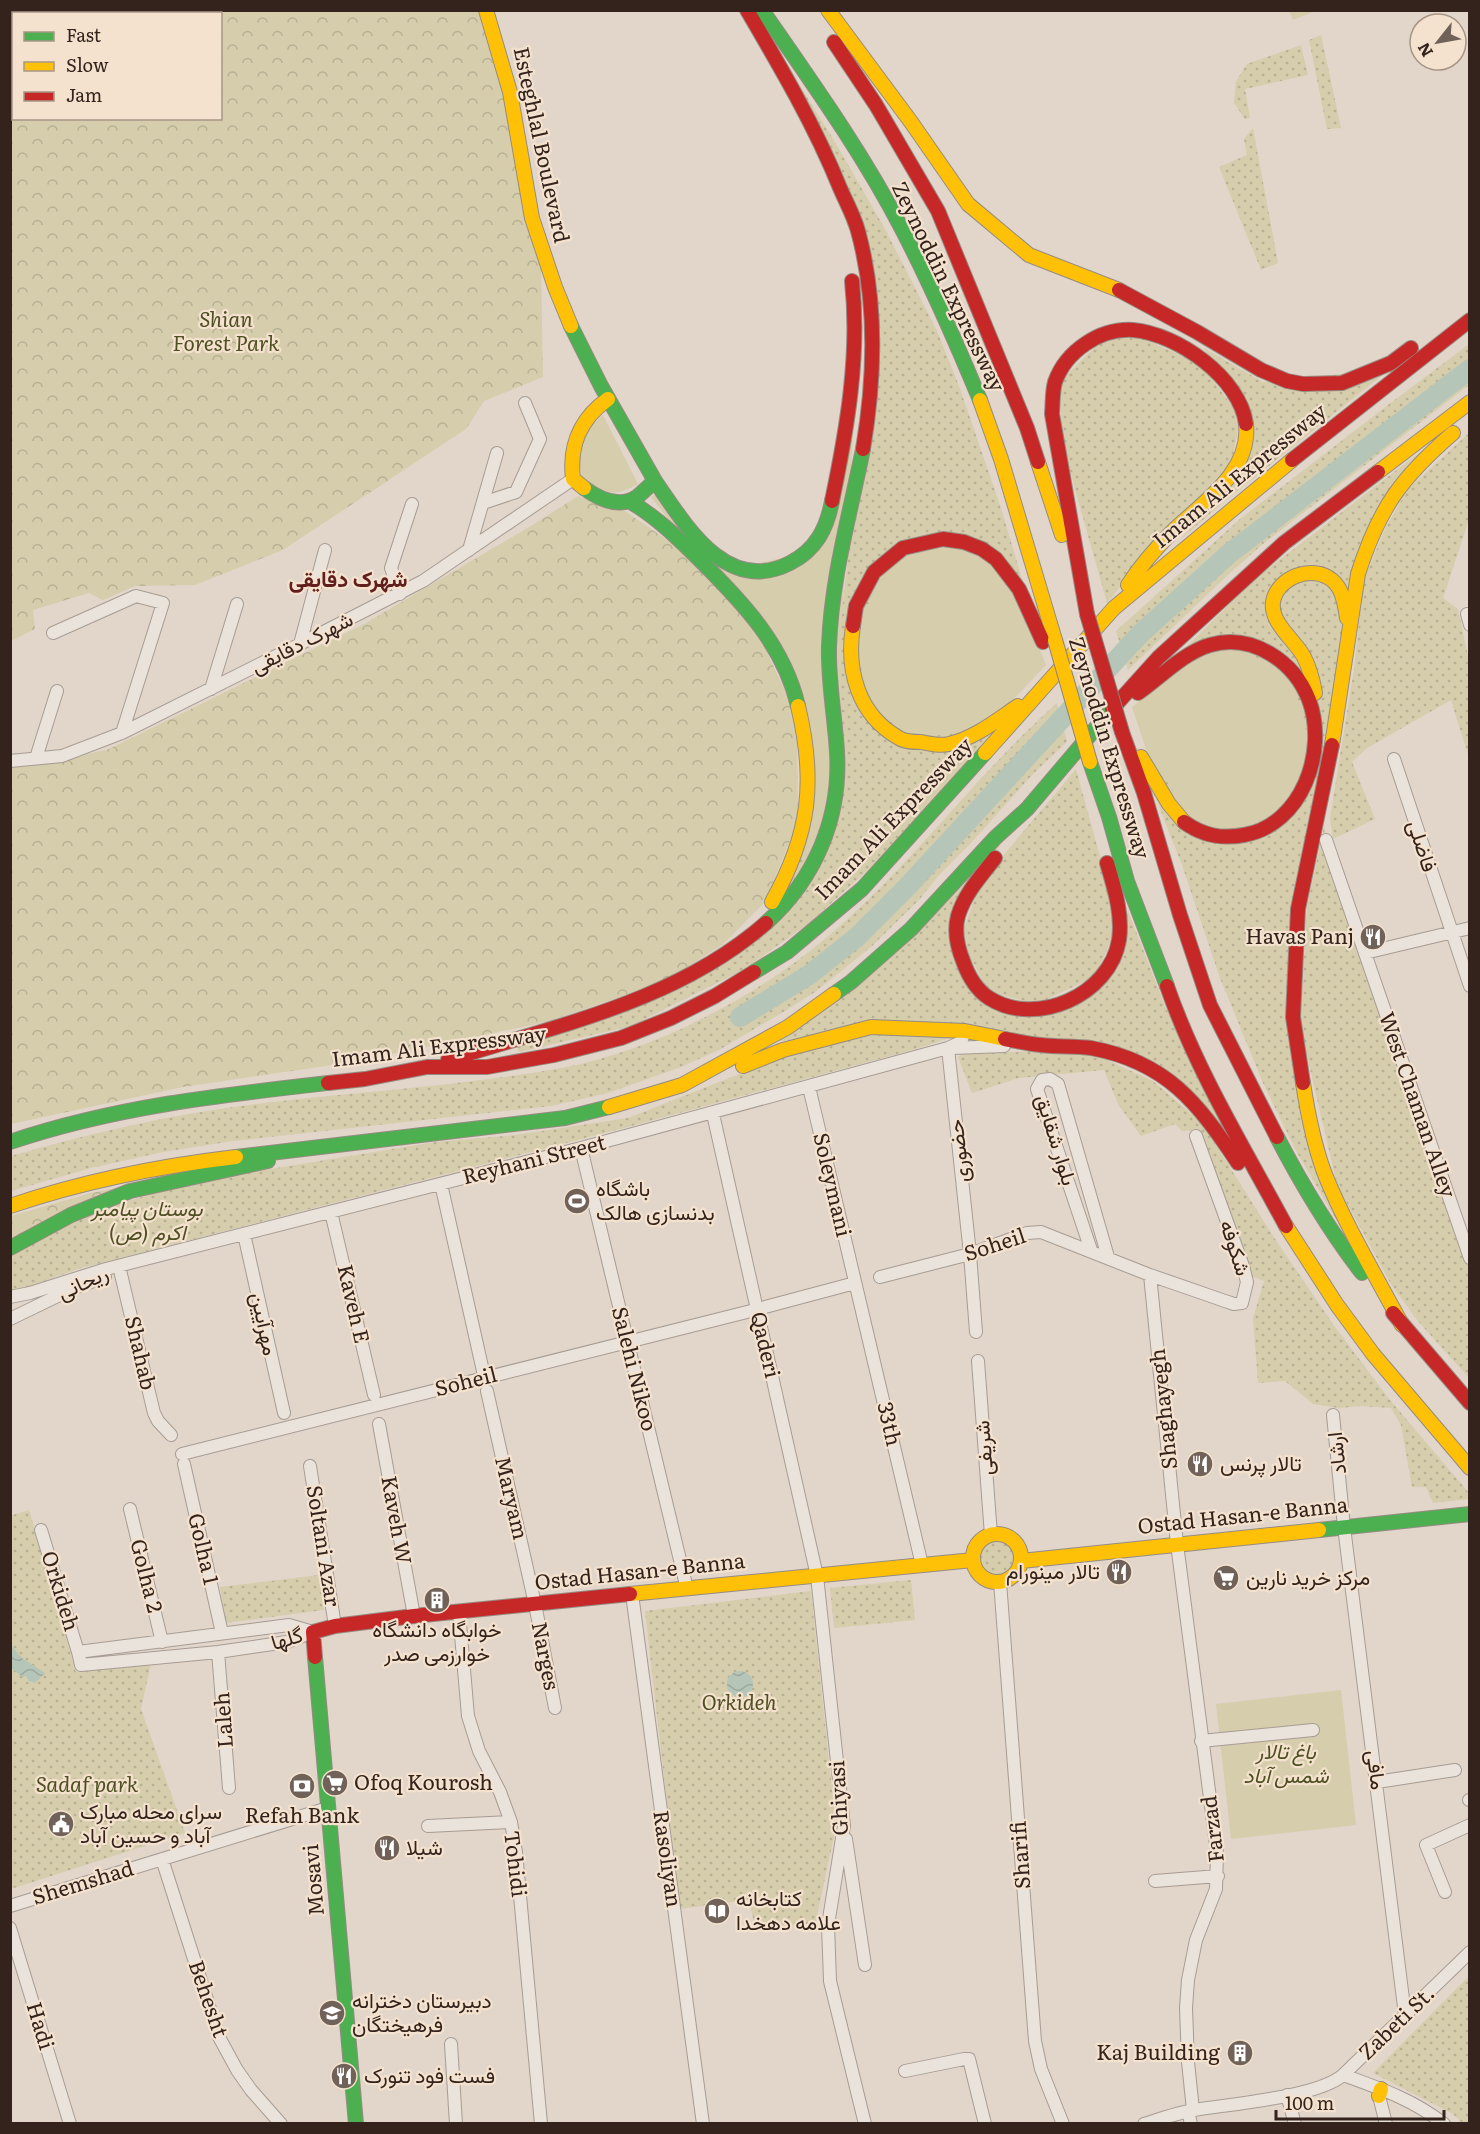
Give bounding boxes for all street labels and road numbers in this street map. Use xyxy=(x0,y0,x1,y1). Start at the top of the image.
street label: Esteghlal Boulevard xyxy=(508,44,579,245)
street label: Zeynoddin Expressway xyxy=(886,175,1015,397)
street label: Imam Ali Expressway xyxy=(1145,394,1333,554)
street label: شهرک دقایقی xyxy=(244,602,358,680)
street label: Zeynoddin Expressway xyxy=(1063,632,1160,863)
street label: Imam Ali Expressway xyxy=(806,728,979,906)
street label: فاضلی xyxy=(1401,815,1447,875)
street label: West Chaman Alley xyxy=(1373,1007,1466,1202)
street label: Imam Ali Expressway xyxy=(330,1016,549,1073)
street label: بلوار شقایق xyxy=(1030,1090,1087,1189)
street label: حضوری xyxy=(938,1118,975,1184)
street label: Reyhani Street xyxy=(458,1125,609,1190)
street label: Soleymani xyxy=(807,1129,862,1240)
street label: شکوفه xyxy=(1214,1215,1261,1279)
street label: Soheil xyxy=(959,1218,1029,1267)
street label: ریحانی xyxy=(51,1255,113,1306)
street label: Kaveh E xyxy=(331,1261,380,1346)
street label: مهرآیین xyxy=(245,1289,288,1358)
street label: Salehi Nikoo xyxy=(606,1303,667,1434)
street label: Qaderi xyxy=(745,1308,790,1381)
street label: Shahab xyxy=(119,1312,166,1393)
street label: Shaghayegh xyxy=(1140,1347,1183,1471)
street label: Soheil xyxy=(431,1357,500,1402)
street label: 33th xyxy=(871,1398,912,1449)
street label: شریفی xyxy=(964,1420,999,1477)
street label: ارشاد xyxy=(1317,1430,1352,1476)
street label: Maryam xyxy=(489,1453,538,1542)
street label: Kaveh W xyxy=(375,1473,422,1566)
street label: Soltani Azar xyxy=(301,1483,350,1609)
street label: Ostad Hasan-e Banna xyxy=(1136,1487,1350,1540)
street label: Golha 1 xyxy=(182,1510,229,1588)
street label: Golha 2 xyxy=(124,1535,173,1615)
street label: Ostad Hasan-e Banna xyxy=(533,1543,747,1596)
street label: Orkideh xyxy=(36,1546,89,1634)
street label: گلها xyxy=(266,1617,306,1656)
street label: Narges xyxy=(526,1619,569,1692)
street label: Laleh xyxy=(204,1691,239,1749)
street label: مافی xyxy=(1361,1748,1396,1791)
street label: Ghiyasi xyxy=(819,1760,854,1837)
street label: Farzad xyxy=(1191,1794,1230,1865)
street label: Rasoliyan xyxy=(647,1808,692,1909)
street label: Sharifi xyxy=(1001,1820,1036,1890)
street label: Tohidi xyxy=(498,1829,537,1899)
street label: Mosavi xyxy=(293,1843,330,1917)
street label: Shemshad xyxy=(28,1850,137,1911)
street label: Behesht xyxy=(183,1955,238,2042)
street label: Zabeti St. xyxy=(1350,1977,1440,2065)
street label: Hadi xyxy=(20,1997,64,2053)

